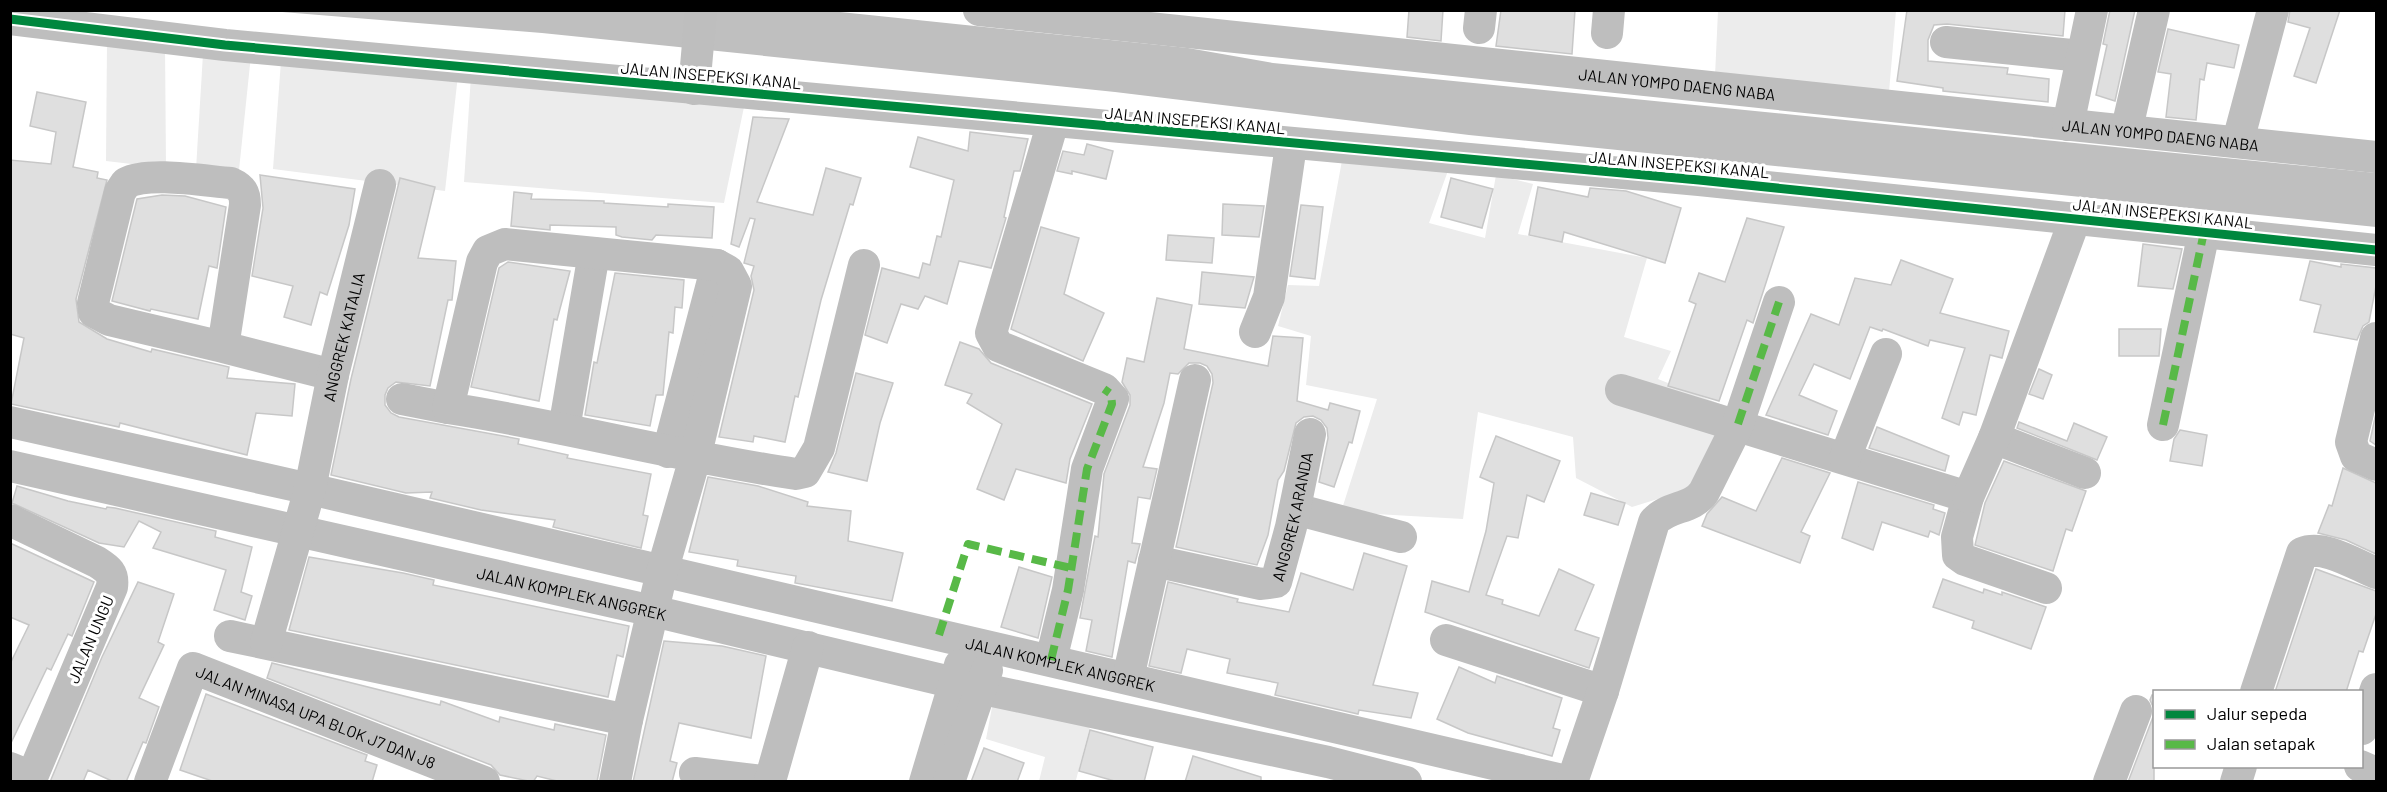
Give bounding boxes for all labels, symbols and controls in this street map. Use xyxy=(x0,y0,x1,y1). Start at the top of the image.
street label: JALAN INSEPEKSI KANAL xyxy=(620,58,802,92)
street label: JALAN YOMPO DAENG NABA xyxy=(1578,64,1777,103)
street label: JALAN INSEPEKSI KANAL xyxy=(1104,103,1286,137)
street label: JALAN YOMPO DAENG NABA xyxy=(2061,115,2260,154)
street label: JALAN INSEPEKSI KANAL xyxy=(1588,147,1770,181)
street label: JALAN INSEPEKSI KANAL xyxy=(2072,194,2254,232)
street label: ANGGREK KATALIA xyxy=(318,270,368,403)
street label: ANGGREK ARANDA xyxy=(1267,450,1316,583)
street label: JALAN KOMPLEK ANGGREK xyxy=(475,562,669,624)
street label: JALAN UNGU xyxy=(63,592,117,686)
street label: JALAN KOMPLEK ANGGREK xyxy=(964,632,1157,695)
street label: JALAN MINASA UPA BLOK J7 DAN J8 xyxy=(194,661,438,772)
legend xyxy=(2153,690,2363,768)
text: Jalur sepeda xyxy=(2207,702,2307,724)
text: Jalan setapak xyxy=(2207,732,2315,754)

